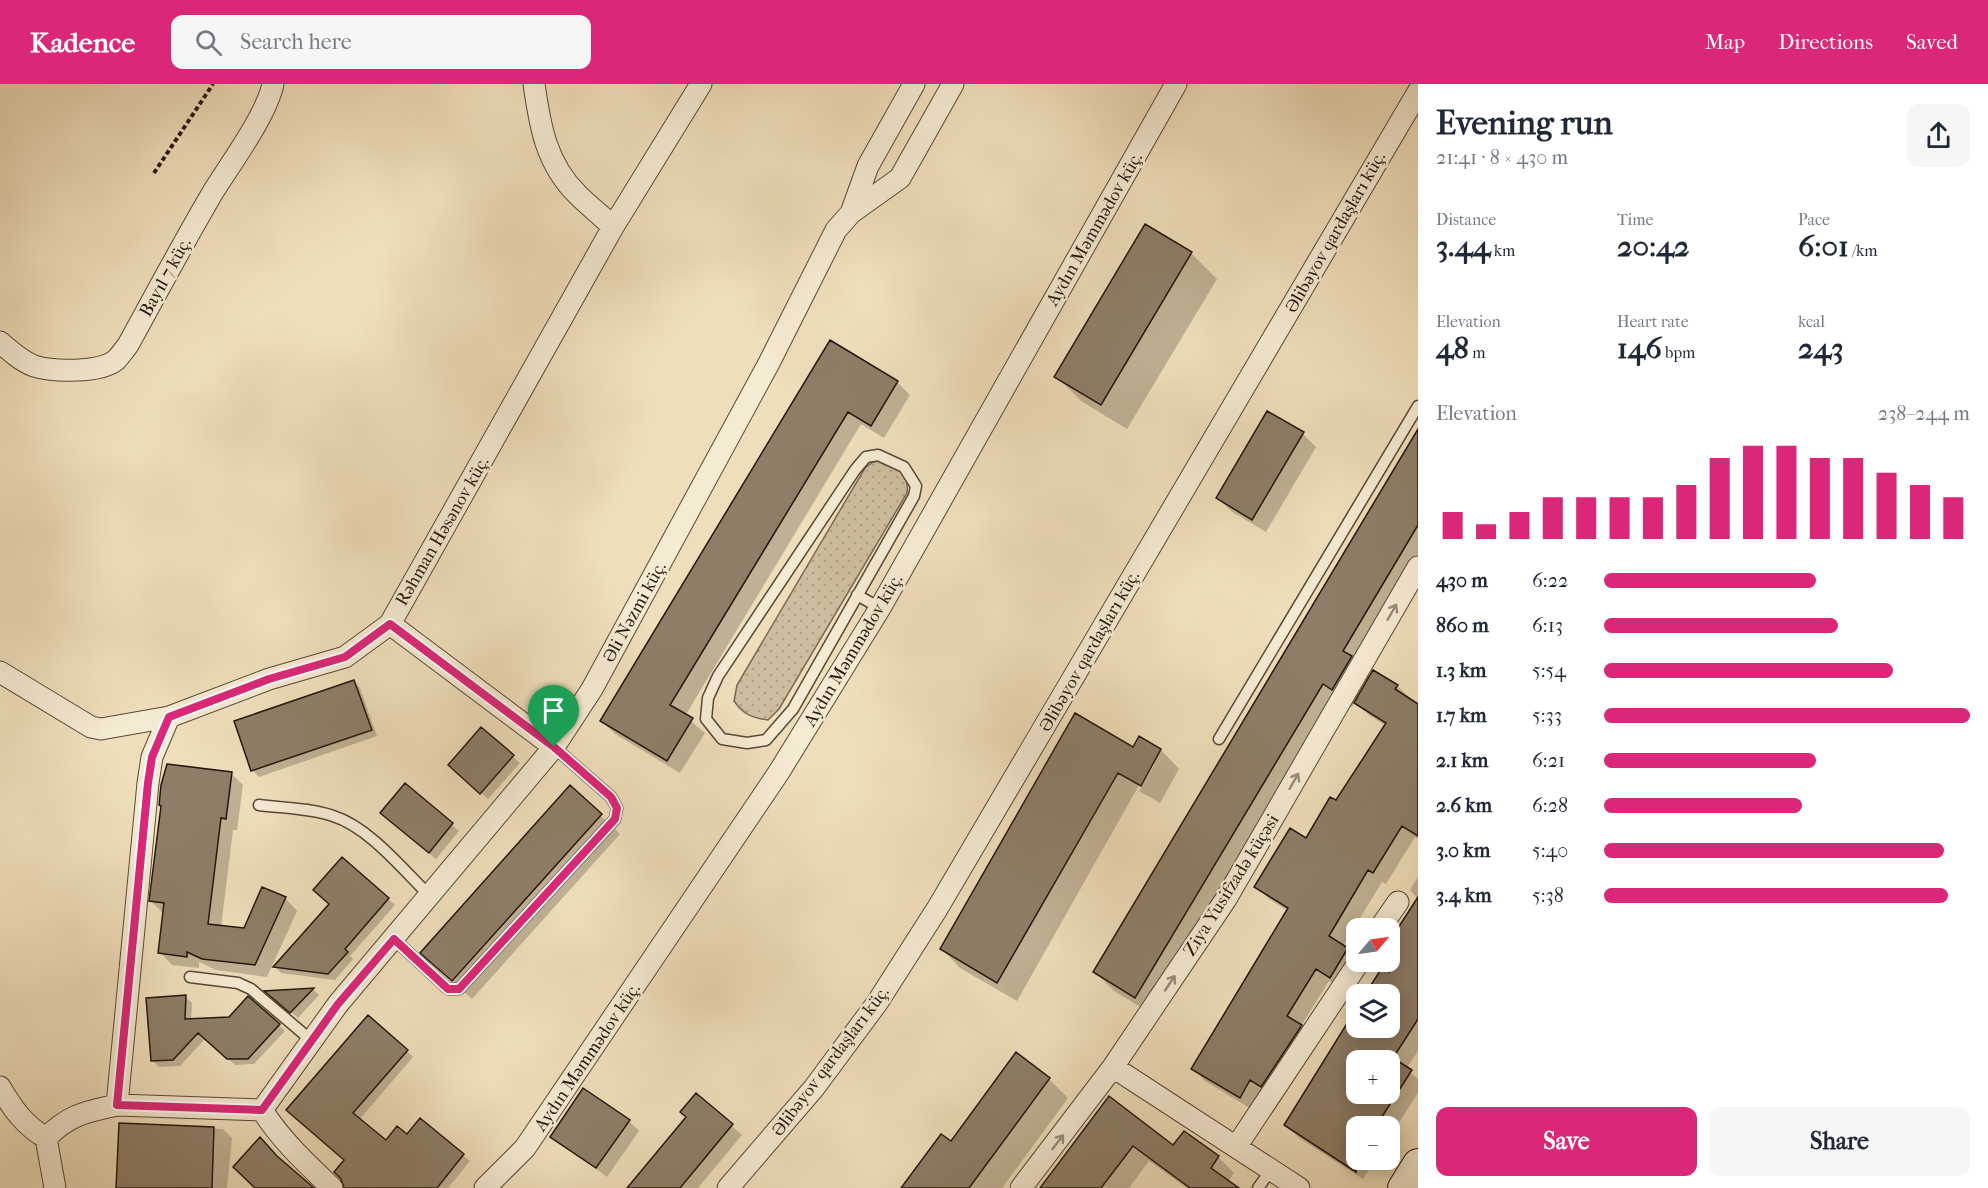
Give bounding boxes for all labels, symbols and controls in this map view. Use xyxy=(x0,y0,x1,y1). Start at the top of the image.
search box xyxy=(171,15,591,69)
text: Kadence xyxy=(30,26,135,59)
icon: search xyxy=(192,26,225,59)
text: Search here xyxy=(240,29,352,55)
text: Map xyxy=(1705,30,1745,54)
text: Directions xyxy=(1778,30,1873,54)
text: Saved xyxy=(1906,30,1958,54)
text: Evening run xyxy=(1436,104,1613,143)
button: share xyxy=(1907,104,1970,167)
text: 21:41 · 8 × 430 m xyxy=(1436,146,1568,169)
street label: Əlibəyov qardaşları küç. xyxy=(1281,148,1390,316)
street label: Aydın Məmmədov küç. xyxy=(1041,149,1147,311)
text: Distance xyxy=(1436,210,1496,229)
text: Time xyxy=(1617,210,1653,229)
text: Pace xyxy=(1798,210,1830,229)
text: 3.44 xyxy=(1436,229,1490,264)
text: 20:42 xyxy=(1617,229,1689,264)
text: 6:01 xyxy=(1798,229,1849,264)
street label: Bayıl 7 küç. xyxy=(135,234,196,320)
text: km xyxy=(1490,241,1515,260)
text: /km xyxy=(1849,241,1877,260)
text: Elevation xyxy=(1436,312,1501,331)
text: Heart rate xyxy=(1617,312,1689,331)
text: kcal xyxy=(1798,312,1825,331)
text: 48 xyxy=(1436,331,1469,366)
text: 146 xyxy=(1617,331,1662,366)
text: 243 xyxy=(1798,331,1843,366)
text: m xyxy=(1469,343,1486,362)
text: bpm xyxy=(1662,343,1695,362)
text: Elevation xyxy=(1436,402,1517,425)
text: 238–244 m xyxy=(1878,402,1970,425)
street label: Rəhman Həsənov küç. xyxy=(391,453,494,609)
street label: Əli Nəzmi küç. xyxy=(598,558,671,666)
street label: Əlibəyov qardaşları küç. xyxy=(1035,567,1144,735)
text: 430 m xyxy=(1436,569,1488,592)
text: 6:22 xyxy=(1532,569,1568,592)
street label: Aydın Məmmədov küç. xyxy=(799,570,907,731)
one-way arrow xyxy=(1386,604,1398,621)
text: 860 m xyxy=(1436,614,1489,637)
text: 6:13 xyxy=(1532,614,1563,637)
text: 1.3 km xyxy=(1436,659,1486,682)
text: 5:54 xyxy=(1532,659,1566,682)
pin xyxy=(528,685,579,747)
icon: arrive xyxy=(537,694,570,727)
text: 1.7 km xyxy=(1436,704,1487,727)
text: 5:33 xyxy=(1532,704,1562,727)
text: 2.1 km xyxy=(1436,749,1489,772)
text: 6:21 xyxy=(1532,749,1565,772)
one-way arrow xyxy=(1288,773,1300,790)
text: 2.6 km xyxy=(1436,794,1492,817)
text: 6:28 xyxy=(1532,794,1568,817)
street label: Ziya Yusifzadə küçəsi xyxy=(1179,810,1284,960)
text: 3.0 km xyxy=(1436,839,1490,862)
text: 5:40 xyxy=(1532,839,1568,862)
text: 3.4 km xyxy=(1436,884,1492,907)
text: 5:38 xyxy=(1532,884,1564,907)
north arrow xyxy=(1346,918,1400,972)
map controls xyxy=(1346,918,1400,1170)
one-way arrow xyxy=(1164,975,1176,991)
street label: Aydın Məmmədov küç. xyxy=(529,979,645,1136)
street label: Əlibəyov qardaşları küç. xyxy=(767,982,894,1140)
button: layers xyxy=(1346,984,1400,1038)
button: + xyxy=(1346,1050,1400,1104)
button: Save xyxy=(1436,1107,1697,1176)
button: Share xyxy=(1709,1107,1970,1176)
button: − xyxy=(1346,1116,1400,1170)
one-way arrow xyxy=(1051,1134,1064,1150)

